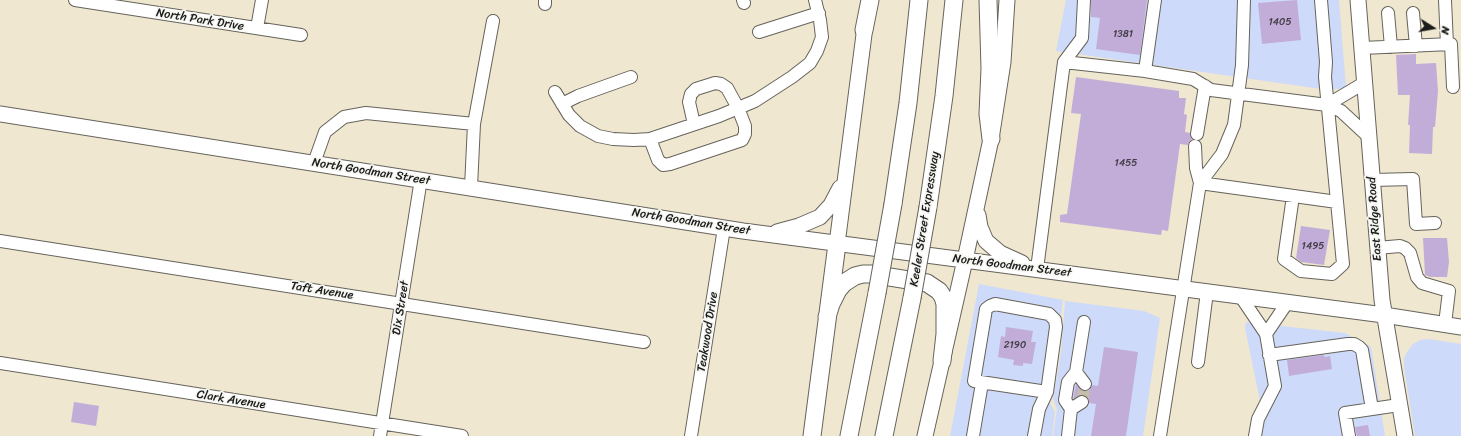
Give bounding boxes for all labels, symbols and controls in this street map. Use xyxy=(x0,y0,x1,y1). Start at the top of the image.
street label: North Park Drive xyxy=(155,6,245,34)
north arrow xyxy=(1413,8,1453,48)
house number: 1405 xyxy=(1269,16,1291,28)
text: N xyxy=(1435,25,1455,36)
house number: 1381 xyxy=(1113,28,1133,40)
street label: Keeler Street Expressway xyxy=(907,150,943,288)
street label: North Goodman Street xyxy=(311,156,431,188)
house number: 1455 xyxy=(1115,157,1137,169)
street label: East Ridge Road xyxy=(1365,176,1385,262)
street label: North Goodman Street xyxy=(631,206,751,238)
house number: 1495 xyxy=(1302,240,1324,252)
street label: North Goodman Street xyxy=(952,252,1072,280)
street label: Taft Avenue xyxy=(290,279,354,303)
street label: Dix Street xyxy=(390,280,412,336)
street label: Teakwood Drive xyxy=(695,291,721,373)
house number: 2190 xyxy=(1004,339,1026,351)
street label: Clark Avenue xyxy=(195,387,267,413)

